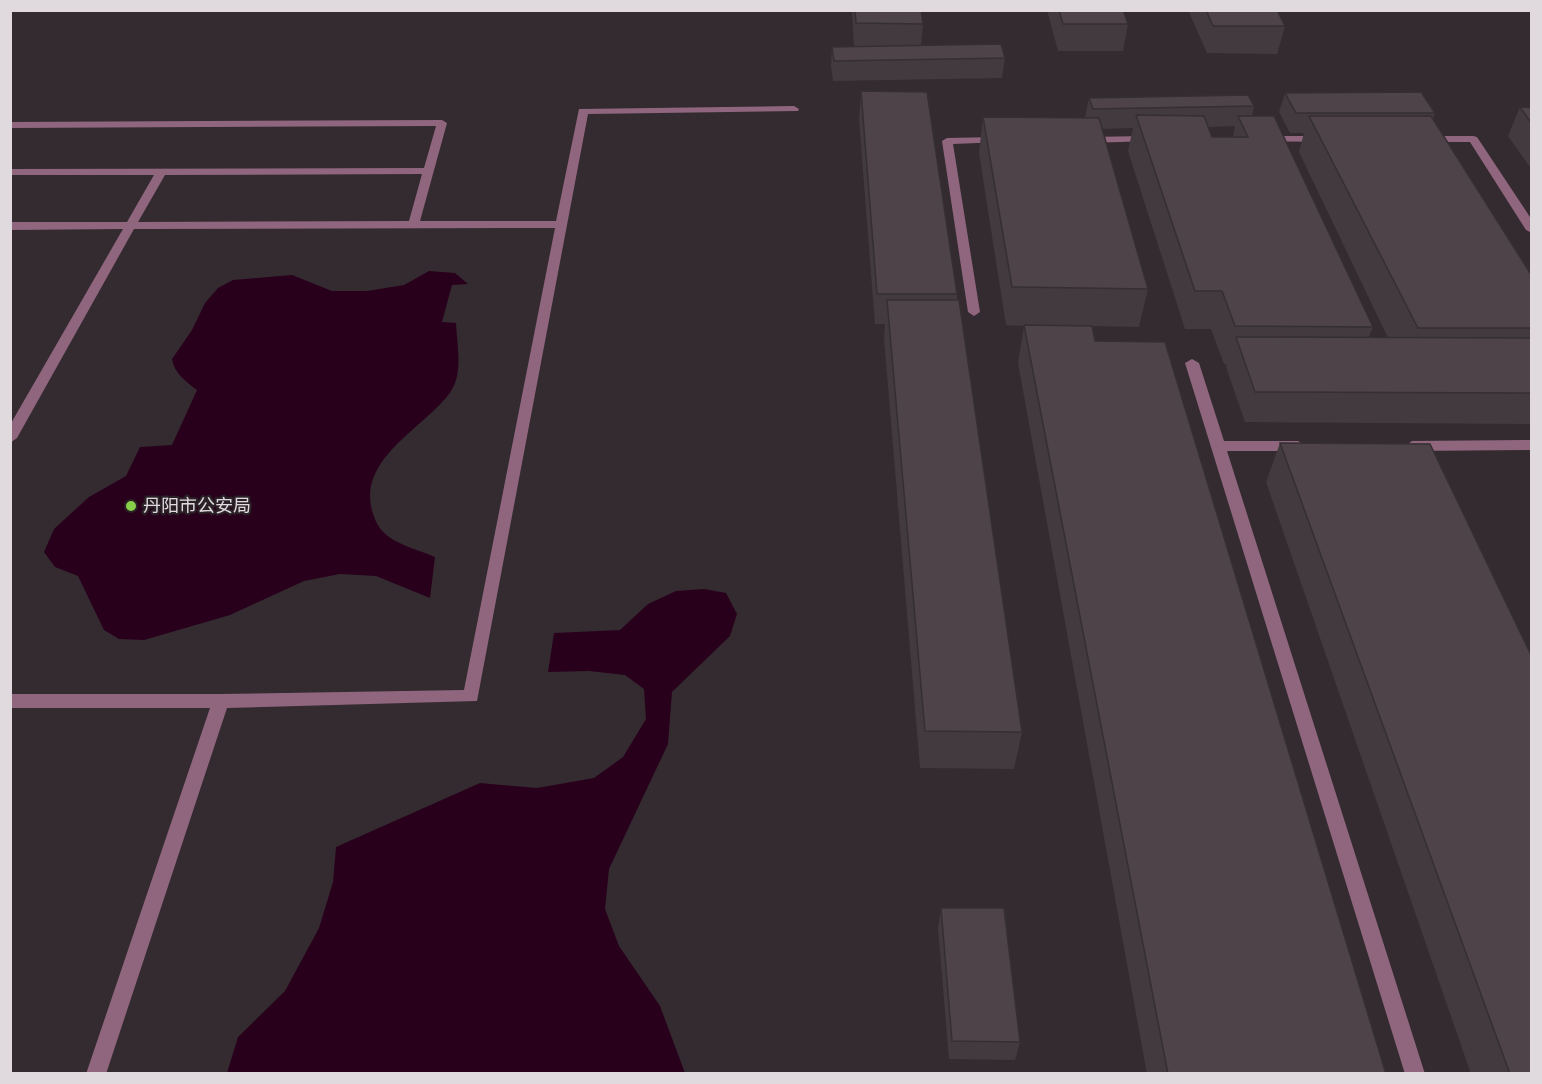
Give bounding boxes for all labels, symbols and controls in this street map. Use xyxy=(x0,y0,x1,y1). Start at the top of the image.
place label: 丹阳市公安局 xyxy=(143,494,251,517)
marker: 丹阳市公安局 xyxy=(124,499,138,513)

